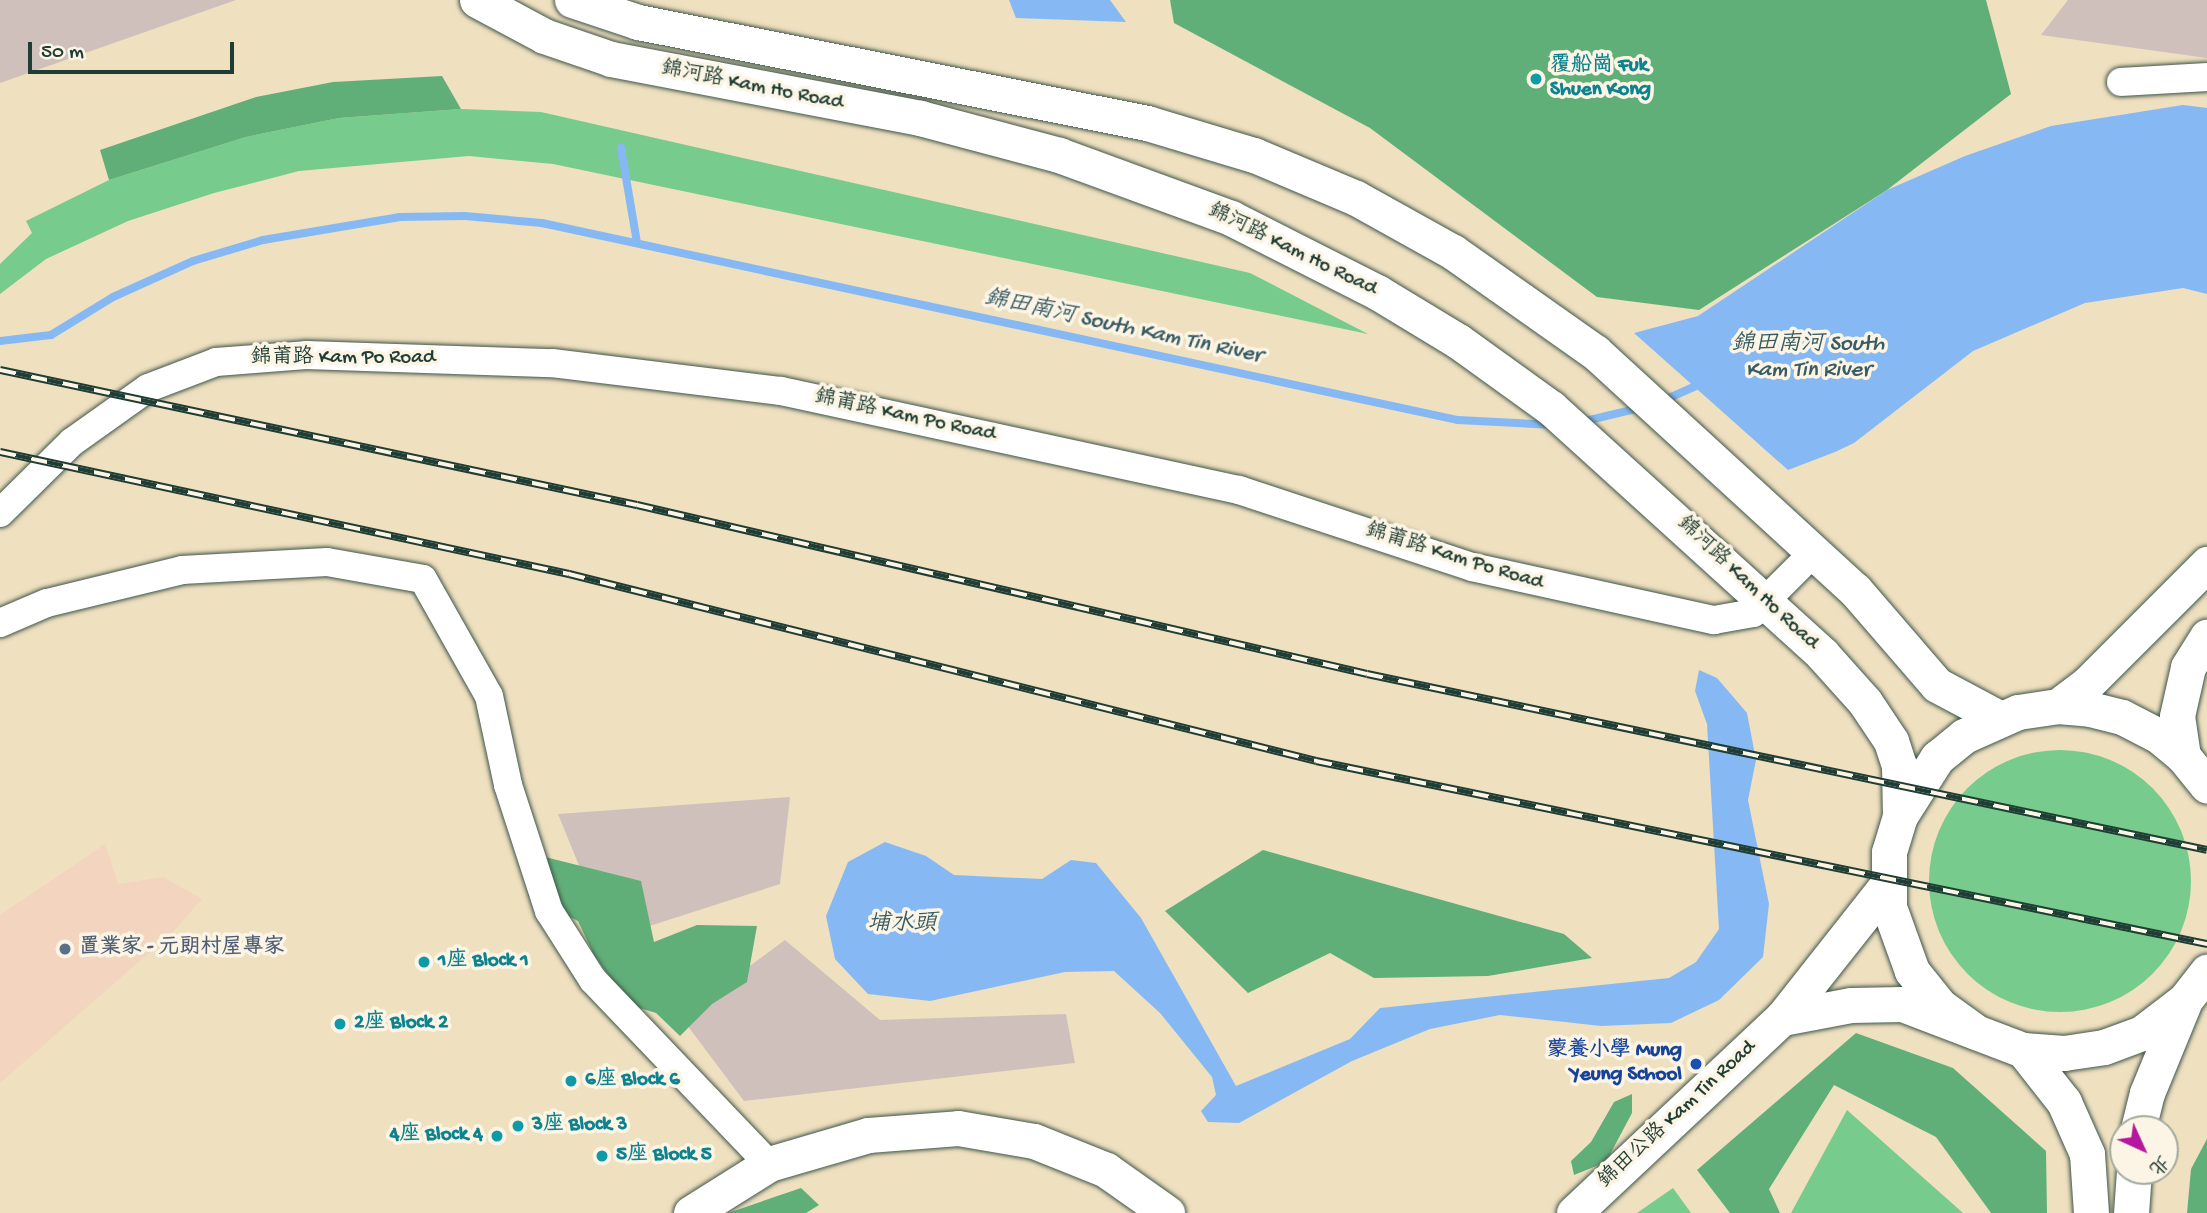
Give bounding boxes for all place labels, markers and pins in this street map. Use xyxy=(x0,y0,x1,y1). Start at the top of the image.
place label: 覆船崗 Fuk Shuen Kong xyxy=(1550,54,1651,104)
marker: 覆船崗 Fuk Shuen Kong xyxy=(1528,71,1544,87)
place label: 置業家 - 元朗村屋專家 xyxy=(79,936,285,962)
marker: 置業家 - 元朗村屋專家 xyxy=(57,941,73,957)
place label: 1座 Block 1 xyxy=(438,949,529,975)
marker: 1座 Block 1 xyxy=(416,954,432,970)
place label: 2座 Block 2 xyxy=(354,1011,448,1037)
marker: 2座 Block 2 xyxy=(332,1016,348,1032)
place label: 蒙養小學 Mung Yeung School xyxy=(1547,1039,1682,1089)
marker: 蒙養小學 Mung Yeung School xyxy=(1688,1056,1704,1072)
place label: 6座 Block 6 xyxy=(585,1068,680,1094)
marker: 6座 Block 6 xyxy=(563,1073,579,1089)
place label: 3座 Block 3 xyxy=(532,1113,628,1139)
marker: 3座 Block 3 xyxy=(510,1118,526,1134)
place label: 4座 Block 4 xyxy=(389,1123,483,1149)
marker: 4座 Block 4 xyxy=(489,1128,505,1144)
place label: 5座 Block 5 xyxy=(616,1143,712,1169)
marker: 5座 Block 5 xyxy=(594,1148,610,1164)

